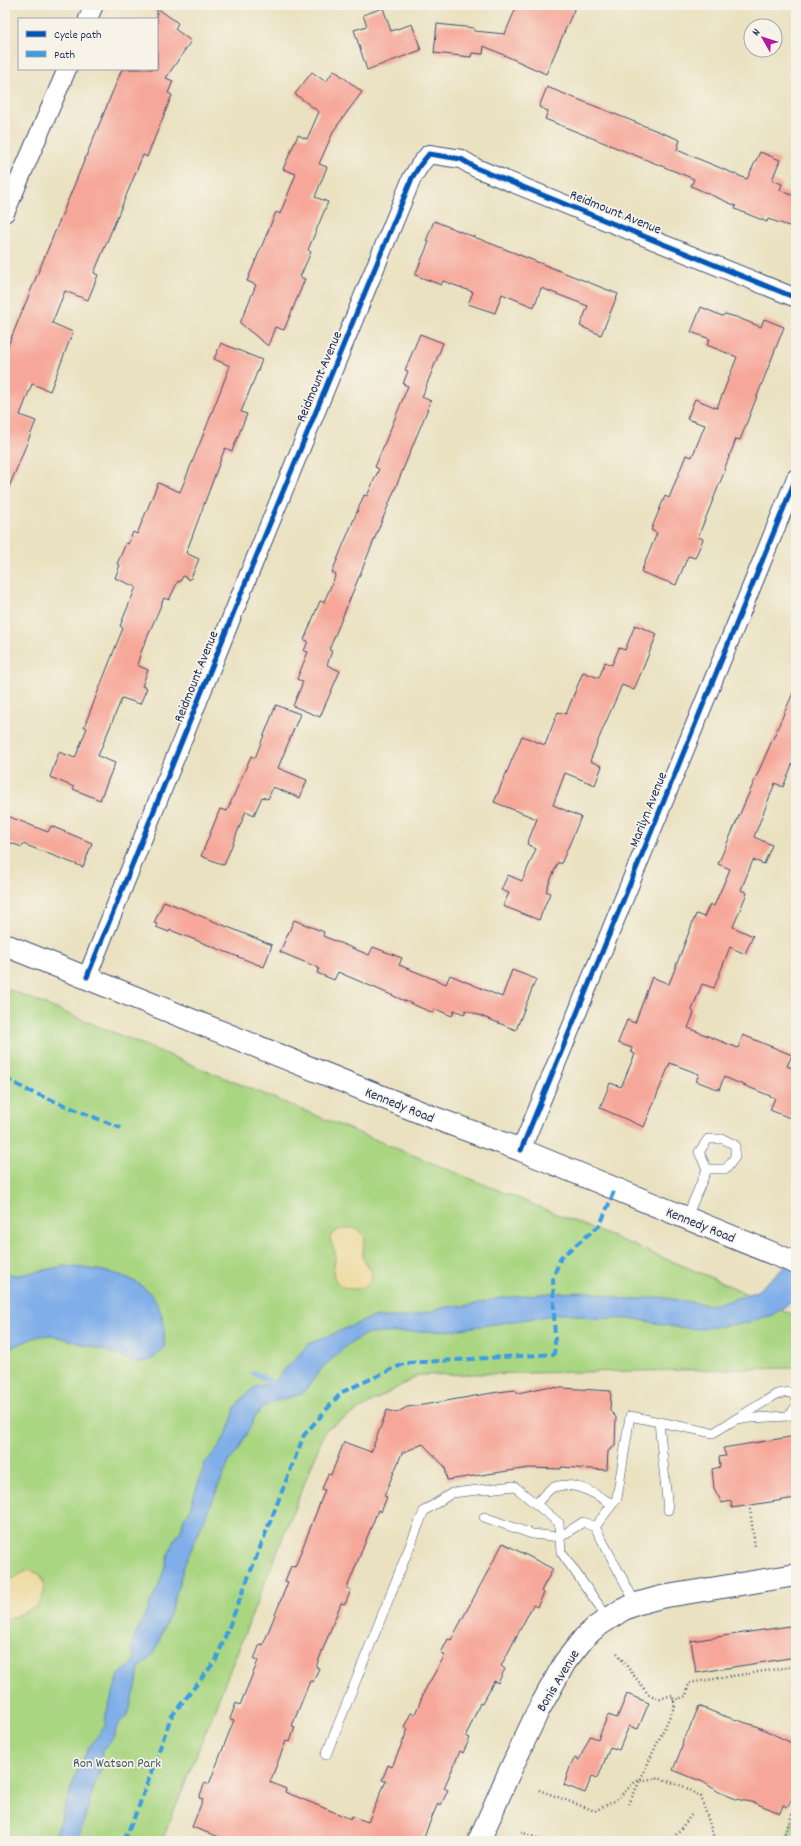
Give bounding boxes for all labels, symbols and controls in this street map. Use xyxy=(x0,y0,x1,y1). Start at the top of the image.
legend xyxy=(18,18,158,70)
north arrow xyxy=(743,18,783,58)
text: N xyxy=(749,25,765,40)
text: Cycle path xyxy=(54,27,102,44)
text: Path xyxy=(54,47,75,64)
street label: Reidmount Avenue xyxy=(566,185,664,240)
street label: Reidmount Avenue xyxy=(292,328,348,425)
street label: Reidmount Avenue xyxy=(169,628,224,726)
street label: Marilyn Avenue xyxy=(625,769,673,850)
street label: Kennedy Road xyxy=(361,1083,437,1129)
street label: Kennedy Road xyxy=(662,1203,738,1249)
street label: Bonis Avenue xyxy=(532,1646,585,1716)
park label: Ron Watson Park xyxy=(73,1754,161,1774)

